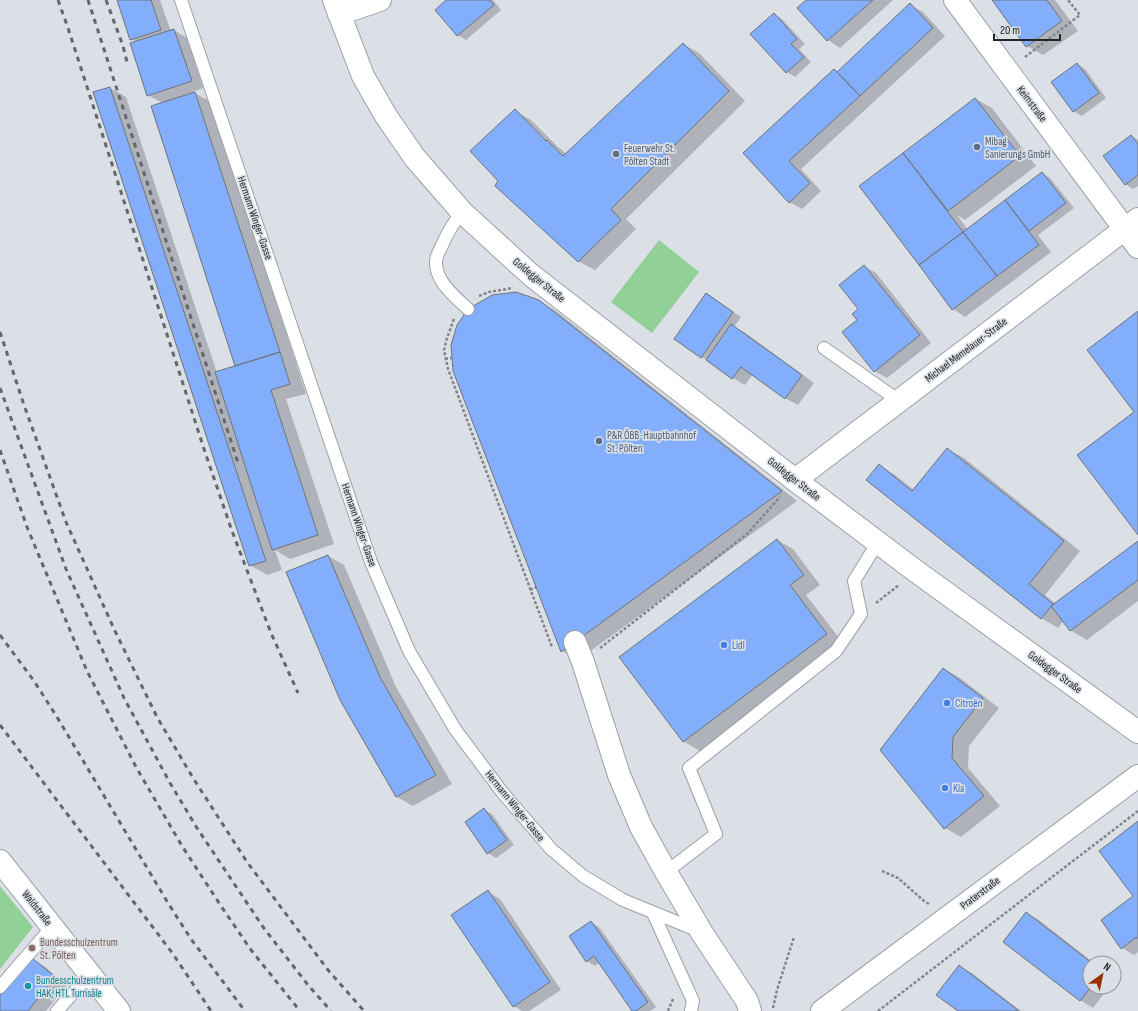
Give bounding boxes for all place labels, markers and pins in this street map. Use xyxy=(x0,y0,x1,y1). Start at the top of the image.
place label: Mibag Sanierungs GmbH xyxy=(985,135,1050,161)
place label: Feuerwehr St. Pölten Stadt xyxy=(624,142,675,168)
marker: Mibag Sanierungs GmbH xyxy=(972,142,982,152)
marker: Feuerwehr St. Pölten Stadt xyxy=(611,149,621,159)
place label: P&R ÖBB-Hauptbahnhof St. Pölten xyxy=(607,429,697,455)
marker: P&R ÖBB-Hauptbahnhof St. Pölten xyxy=(594,436,604,446)
place label: Lidl xyxy=(732,639,745,652)
marker: Lidl xyxy=(719,640,729,650)
place label: Citroën xyxy=(955,697,983,710)
marker: Citroën xyxy=(942,698,952,708)
place label: Kia xyxy=(953,782,964,795)
marker: Kia xyxy=(940,783,950,793)
place label: Bundesschulzentrum St. Pölten xyxy=(40,936,118,962)
marker: Bundesschulzentrum St. Pölten xyxy=(27,943,37,953)
place label: Bundesschulzentrum HAK, HTL Turnsäle xyxy=(36,974,114,1000)
marker: Bundesschulzentrum HAK, HTL Turnsäle xyxy=(23,981,33,991)

